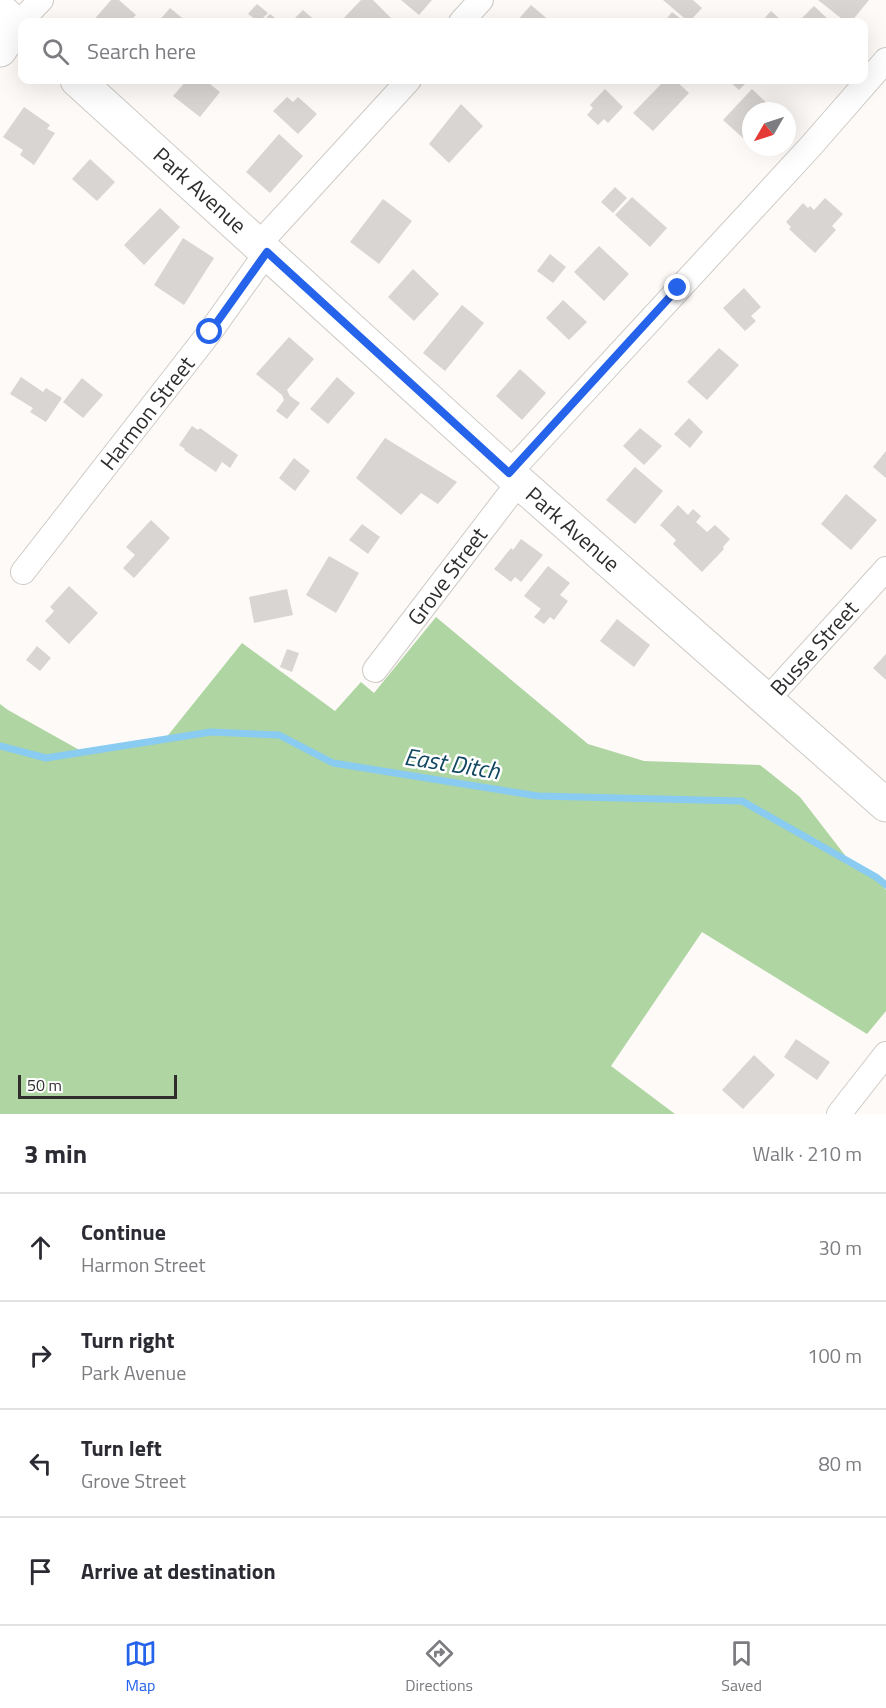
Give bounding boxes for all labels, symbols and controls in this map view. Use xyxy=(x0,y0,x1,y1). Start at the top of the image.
search box xyxy=(18,18,868,84)
text: Search here xyxy=(87,34,196,68)
icon: search xyxy=(39,35,72,68)
north arrow xyxy=(742,102,796,156)
street label: Park Avenue xyxy=(146,139,254,241)
route end xyxy=(664,274,690,300)
route start xyxy=(196,318,222,344)
street label: Harmon Street xyxy=(91,348,203,477)
street label: Park Avenue xyxy=(518,478,628,580)
street label: Grove Street xyxy=(399,519,495,632)
street label: Busse Street xyxy=(762,592,866,703)
water label: East Ditch xyxy=(402,738,503,788)
scale bar xyxy=(18,1072,177,1100)
text: 50 m xyxy=(27,1073,62,1097)
text: 3 min xyxy=(24,1134,87,1173)
text: Walk · 210 m xyxy=(753,1138,862,1169)
text: Continue xyxy=(81,1215,166,1249)
icon: ahead xyxy=(24,1231,57,1264)
text: 30 m xyxy=(818,1232,862,1263)
text: Harmon Street xyxy=(81,1249,205,1280)
text: Turn right xyxy=(81,1323,175,1357)
icon: right xyxy=(24,1339,57,1372)
text: 100 m xyxy=(807,1340,862,1371)
text: Park Avenue xyxy=(81,1357,186,1388)
text: Turn left xyxy=(81,1431,162,1465)
icon: left xyxy=(24,1447,57,1480)
text: 80 m xyxy=(818,1448,862,1479)
text: Grove Street xyxy=(81,1465,186,1496)
text: Arrive at destination xyxy=(81,1554,276,1588)
icon: arrive xyxy=(24,1555,57,1588)
tab: Map xyxy=(124,1637,157,1697)
tab: Directions xyxy=(405,1637,473,1697)
tab: Saved xyxy=(721,1637,762,1697)

